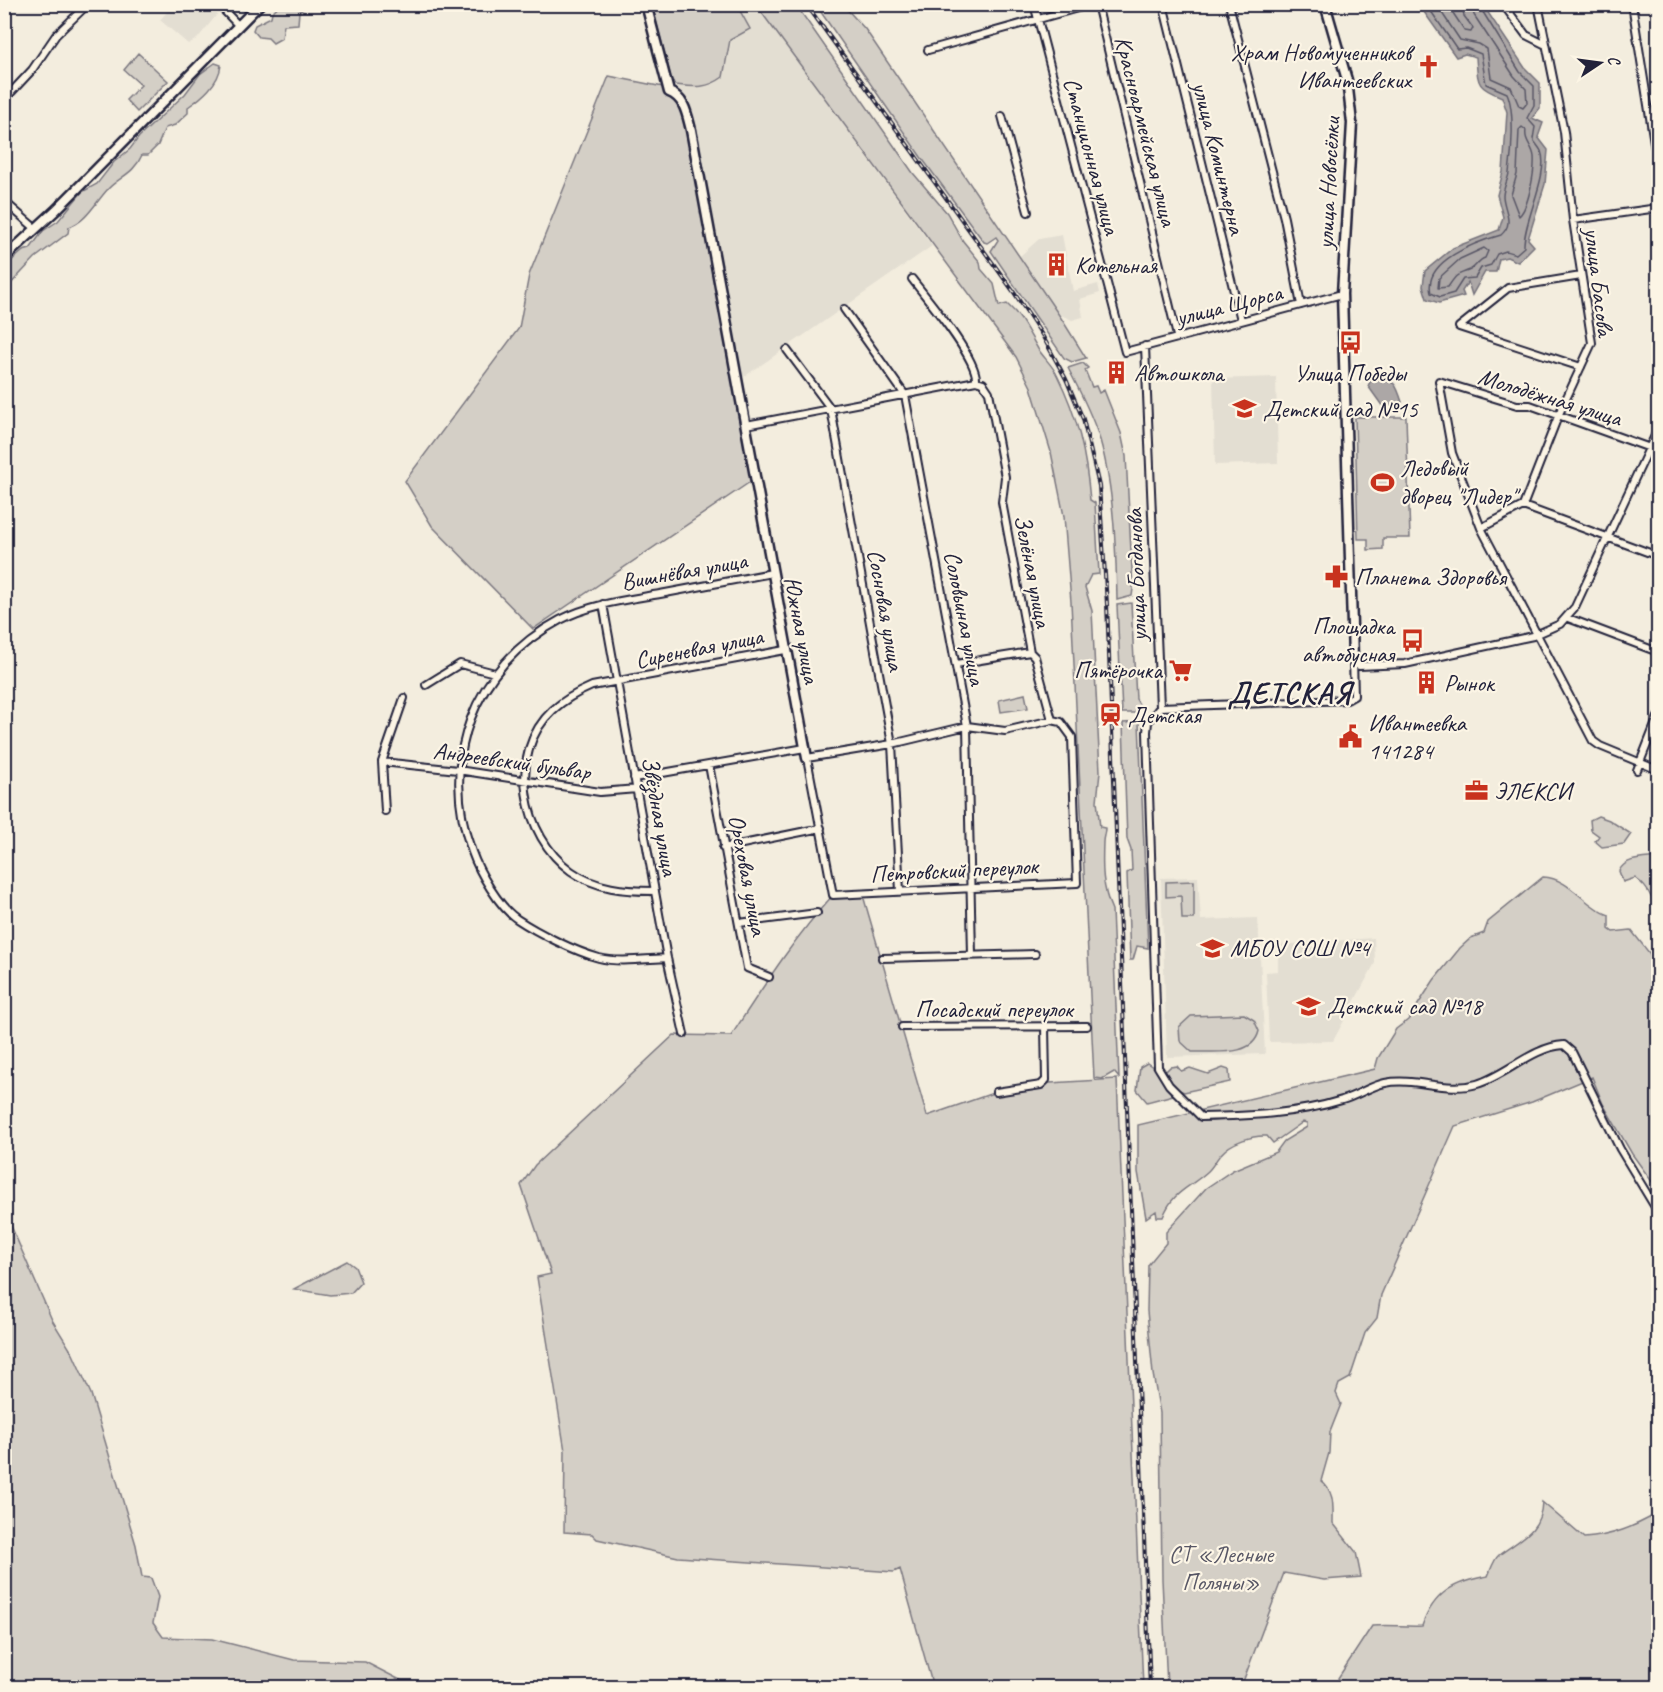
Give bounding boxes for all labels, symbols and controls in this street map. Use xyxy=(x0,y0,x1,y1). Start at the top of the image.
street label: Красноармейская улица xyxy=(1108,33,1184,230)
north arrow xyxy=(1570,33,1630,93)
place label: Храм Новомученников Ивантеевских xyxy=(1231,37,1416,95)
church icon: Храм Новомученников Ивантеевских xyxy=(1416,53,1442,79)
text: С xyxy=(1603,54,1625,68)
street label: Станционная улица xyxy=(1057,74,1128,239)
street label: улица Коминтерна xyxy=(1185,77,1253,239)
street label: улица Новосёлки xyxy=(1309,114,1347,252)
street label: улица Басова xyxy=(1577,224,1621,340)
place label: Котельная xyxy=(1075,250,1158,280)
building icon: Котельная xyxy=(1044,252,1070,278)
street label: улица Щорса xyxy=(1171,277,1286,333)
bus stop icon: Улица Победы xyxy=(1337,330,1363,356)
place label: Автошкола xyxy=(1134,358,1225,388)
place label: Улица Победы xyxy=(1294,358,1408,388)
building icon: Автошкола xyxy=(1103,360,1129,386)
street label: Молодёжная улица xyxy=(1475,361,1626,433)
place label: Детский сад №15 xyxy=(1263,394,1419,424)
school or university icon: Детский сад №15 xyxy=(1232,396,1258,422)
place label: Ледовый дворец "Лидер" xyxy=(1400,453,1522,511)
sports icon: Ледовый дворец "Лидер" xyxy=(1369,469,1395,495)
street label: улица Богданова xyxy=(1119,507,1153,644)
street label: Зелёная улица xyxy=(1007,512,1059,631)
street label: Вишнёвая улица xyxy=(619,545,751,597)
street label: Сосновая улица xyxy=(861,547,912,675)
street label: Соловьиная улица xyxy=(937,549,993,689)
place label: Планета Здоровья xyxy=(1355,562,1508,592)
pharmacy icon: Планета Здоровья xyxy=(1324,564,1350,590)
street label: Южная улица xyxy=(777,574,827,687)
place label: Площадка автобусная xyxy=(1302,611,1396,669)
street label: Сиреневая улица xyxy=(633,621,767,675)
bus stop icon: Площадка автобусная xyxy=(1399,627,1425,653)
place label: Пятёрочка xyxy=(1074,655,1163,685)
supermarket icon: Пятёрочка xyxy=(1167,657,1193,683)
place label: Рынок xyxy=(1444,668,1496,698)
building icon: Рынок xyxy=(1413,670,1439,696)
district label: ДЕТСКАЯ xyxy=(1227,674,1355,712)
place label: Детская xyxy=(1128,700,1202,730)
station icon: Детская xyxy=(1097,702,1123,728)
place label: Ивантеевка 141284 xyxy=(1368,708,1468,766)
public building icon: Ивантеевка 141284 xyxy=(1337,724,1363,750)
street label: Андреевский бульвар xyxy=(432,735,594,787)
street label: Звёздная улица xyxy=(634,754,685,879)
place label: ЭЛЕКСИ xyxy=(1494,776,1575,806)
office icon: ЭЛЕКСИ xyxy=(1463,778,1489,804)
street label: Ореховая улица xyxy=(722,812,775,939)
street label: Петровский переулок xyxy=(870,851,1041,889)
place label: МБОУ СОШ №4 xyxy=(1230,933,1372,963)
school or university icon: МБОУ СОШ №4 xyxy=(1199,935,1225,961)
place label: Детский сад №18 xyxy=(1327,991,1484,1021)
school or university icon: Детский сад №18 xyxy=(1296,993,1322,1019)
street label: Посадский переулок xyxy=(915,994,1075,1024)
park label: СТ «Лесные Поляны» xyxy=(1169,1539,1275,1597)

